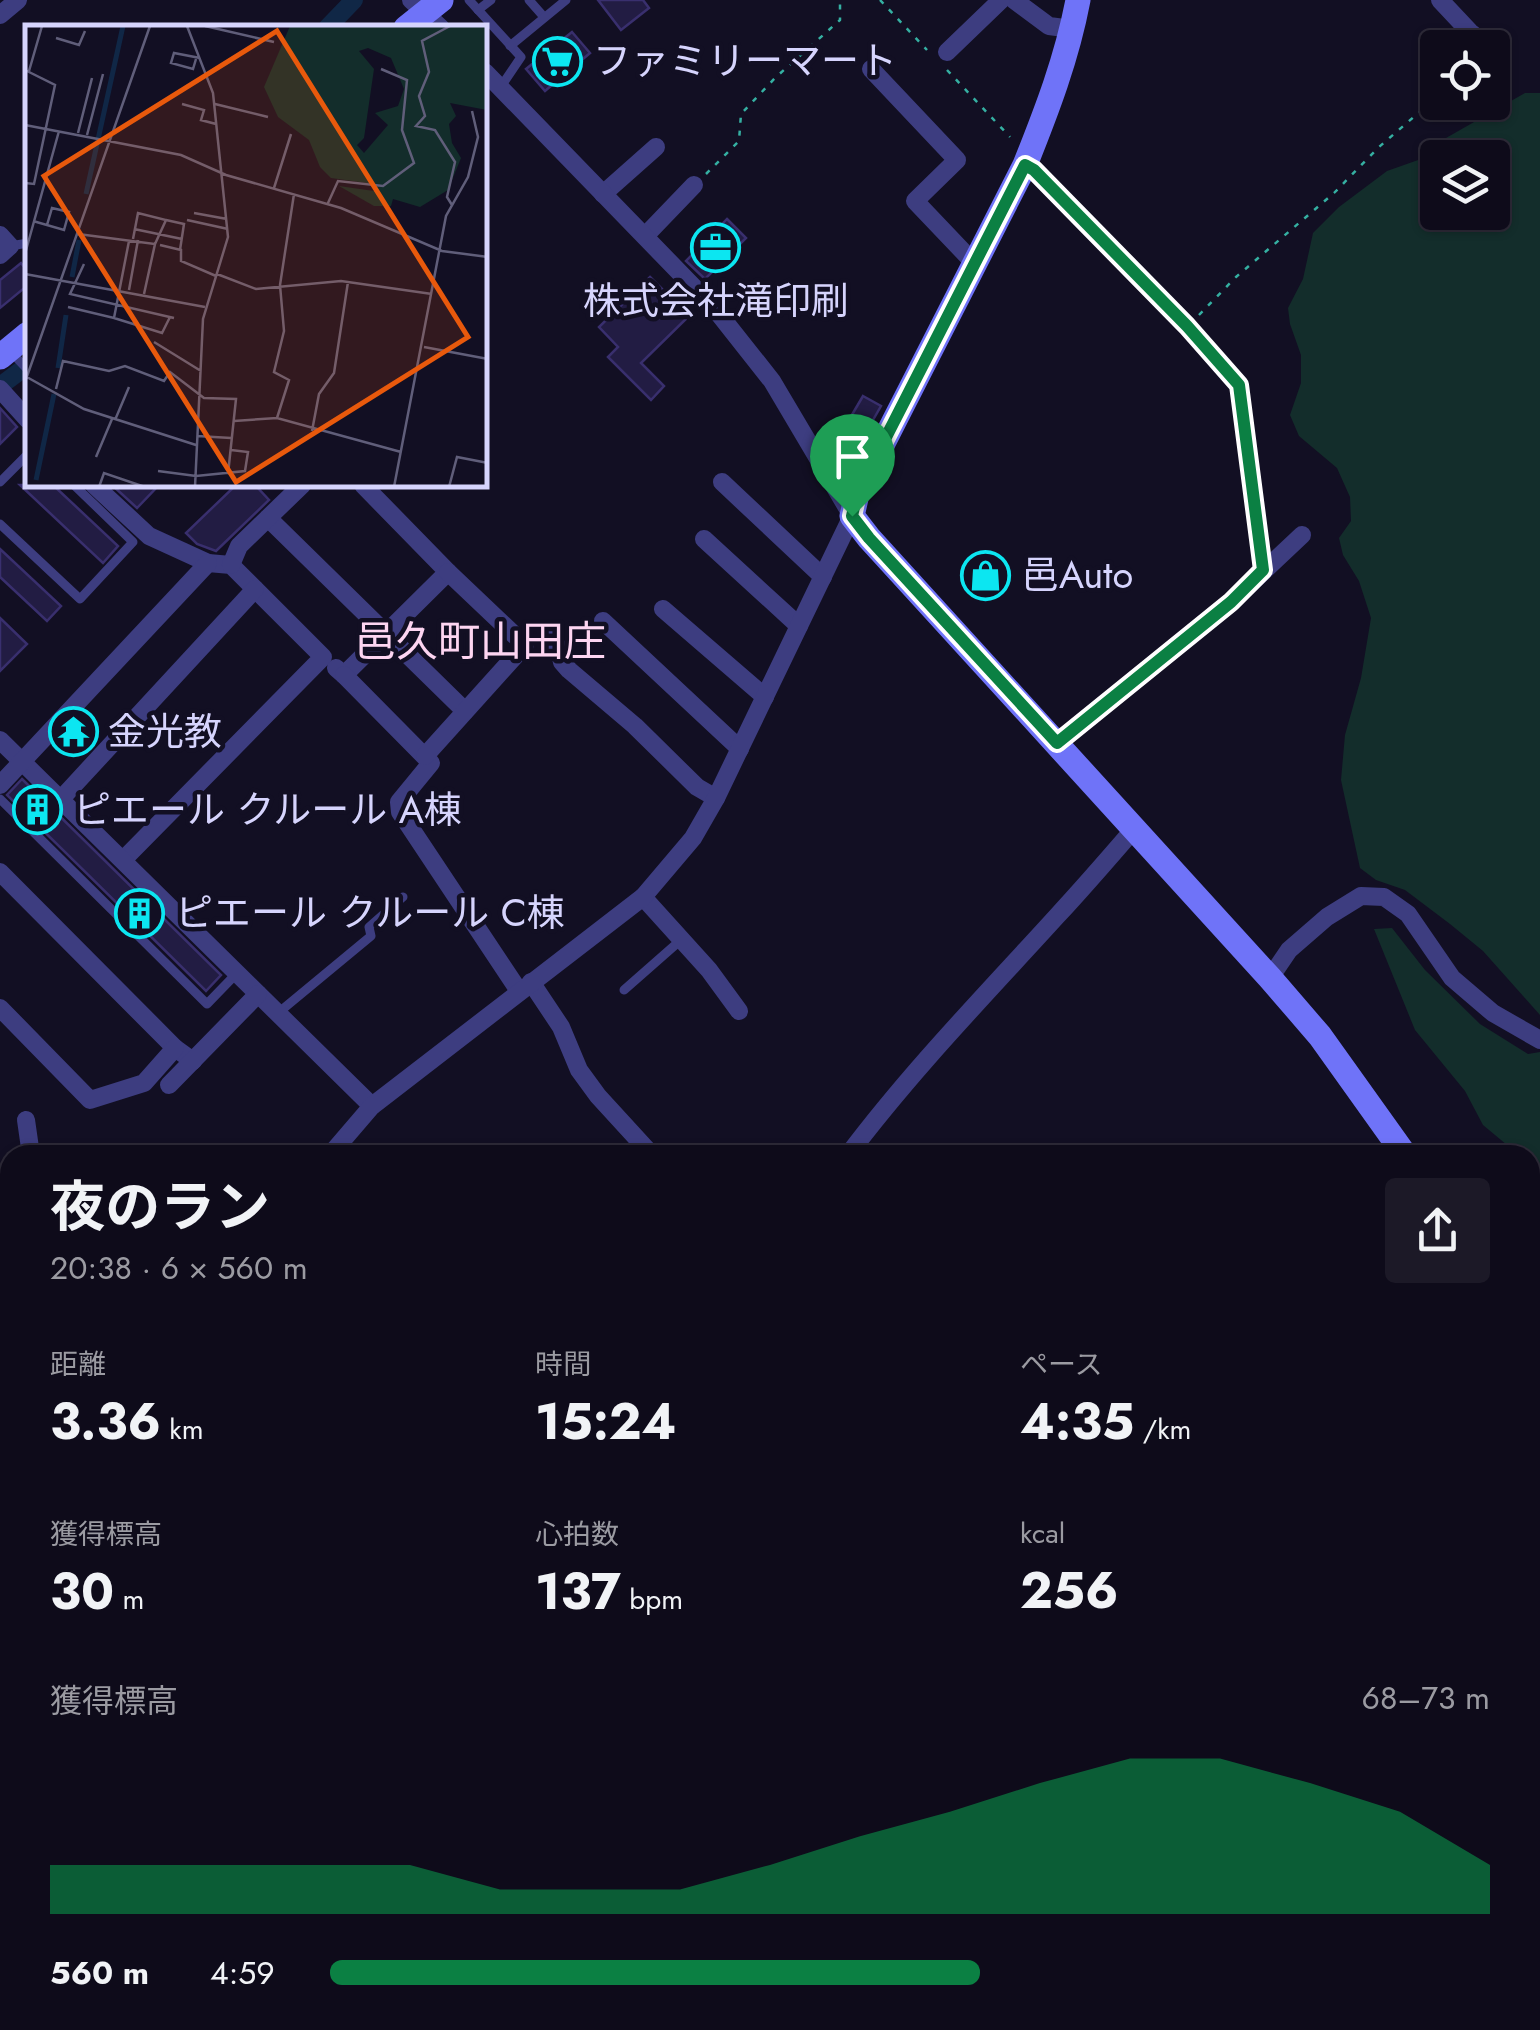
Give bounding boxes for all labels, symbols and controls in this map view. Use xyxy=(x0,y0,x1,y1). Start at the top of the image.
inset map xyxy=(25,25,488,488)
map controls xyxy=(1420,30,1510,230)
button: locate xyxy=(1420,30,1510,120)
place label: ファミリーマート xyxy=(593,33,897,88)
supermarket icon: ファミリーマート xyxy=(532,35,584,87)
button: layers xyxy=(1420,140,1510,230)
office icon: 株式会社滝印刷 xyxy=(690,221,742,273)
place label: 株式会社滝印刷 xyxy=(583,273,849,328)
pin xyxy=(810,414,895,517)
icon: arrive xyxy=(825,429,880,484)
place label: 邑Auto xyxy=(1021,547,1133,602)
shop icon: 邑Auto xyxy=(960,549,1012,601)
district label: 邑久町山田庄 xyxy=(354,611,606,672)
place label: 金光教 xyxy=(108,704,222,759)
temple icon: 金光教 xyxy=(47,706,99,758)
place label: ピエール クルール A棟 xyxy=(73,782,462,837)
building icon: ピエール クルール A棟 xyxy=(12,784,64,836)
place label: ピエール クルール C棟 xyxy=(175,885,565,940)
building icon: ピエール クルール C棟 xyxy=(114,887,166,939)
text: 夜のラン xyxy=(50,1167,270,1247)
button: share xyxy=(1385,1178,1490,1283)
text: 20:38 · 6 × 560 m xyxy=(50,1245,308,1291)
text: 距離 xyxy=(50,1344,106,1385)
text: 時間 xyxy=(535,1344,591,1385)
text: ペース xyxy=(1020,1344,1103,1385)
text: 3.36 xyxy=(50,1385,161,1458)
text: 15:24 xyxy=(535,1385,677,1458)
text: 4:35 xyxy=(1020,1385,1134,1458)
text: km xyxy=(161,1409,203,1450)
text: /km xyxy=(1134,1409,1191,1450)
text: kcal xyxy=(1020,1513,1065,1554)
text: 獲得標高 xyxy=(50,1514,162,1555)
text: 心拍数 xyxy=(535,1514,619,1555)
text: 256 xyxy=(1020,1554,1119,1627)
text: 30 xyxy=(50,1555,114,1628)
text: 137 xyxy=(535,1555,621,1628)
text: m xyxy=(114,1579,144,1620)
text: bpm xyxy=(621,1579,683,1620)
text: 68–73 m xyxy=(1362,1675,1490,1721)
text: 獲得標高 xyxy=(50,1678,178,1724)
text: 560 m xyxy=(50,1950,149,1996)
text: 4:59 xyxy=(210,1950,275,1996)

